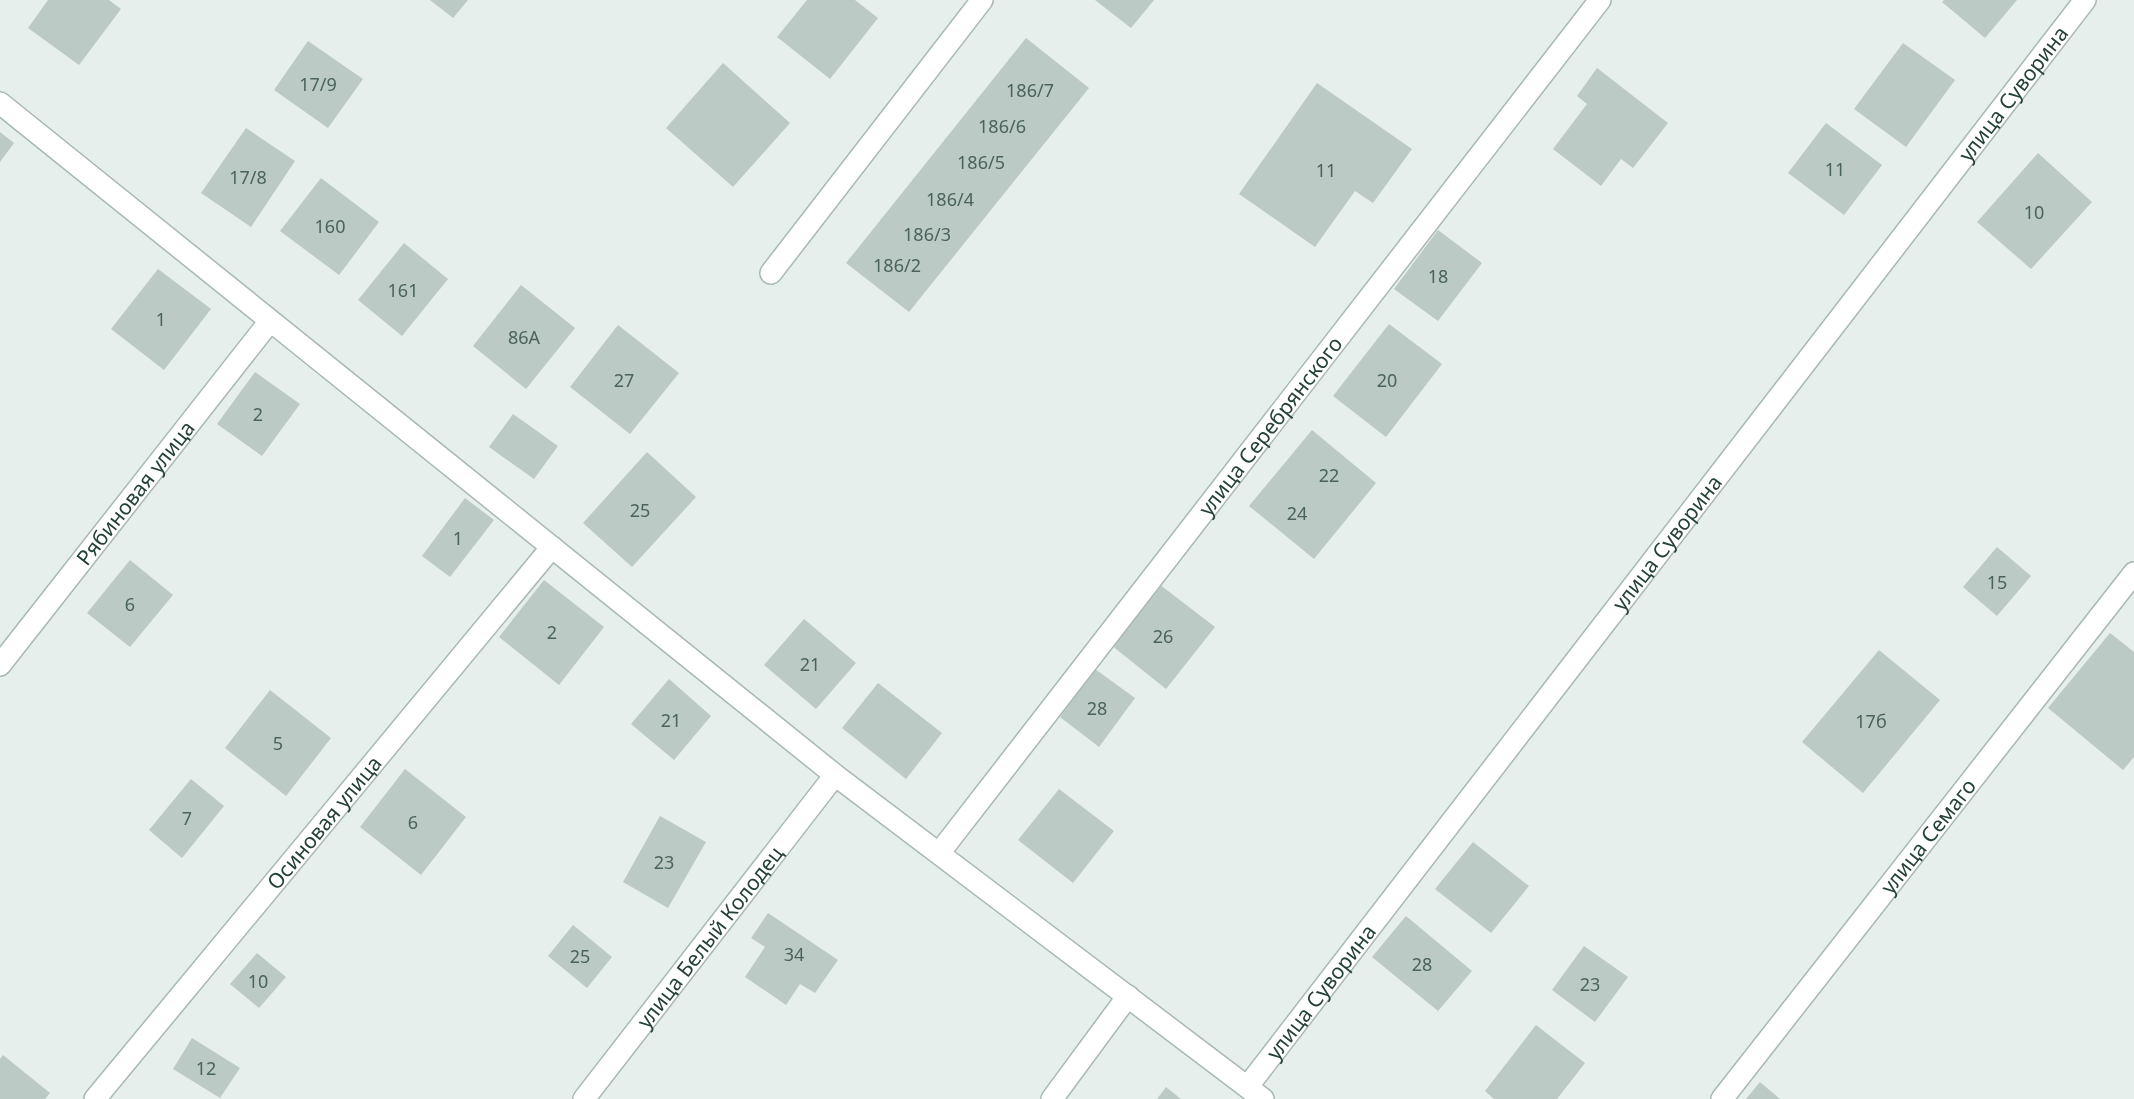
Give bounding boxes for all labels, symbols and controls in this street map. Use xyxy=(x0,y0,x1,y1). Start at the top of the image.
street label: улица Суворина xyxy=(1952,20,2074,167)
house number: 17/9 xyxy=(299,72,337,96)
house number: 186/7 xyxy=(1006,78,1054,102)
house number: 186/6 xyxy=(978,114,1026,138)
house number: 186/5 xyxy=(957,150,1005,174)
house number: 11 xyxy=(1825,157,1845,181)
house number: 11 xyxy=(1316,158,1336,182)
house number: 17/8 xyxy=(229,165,267,189)
house number: 186/4 xyxy=(926,187,974,211)
house number: 10 xyxy=(2024,200,2044,224)
house number: 160 xyxy=(315,214,345,238)
house number: 186/3 xyxy=(903,222,951,246)
house number: 186/2 xyxy=(873,253,921,277)
house number: 18 xyxy=(1428,264,1448,288)
house number: 161 xyxy=(388,278,418,302)
house number: 1 xyxy=(156,307,166,331)
house number: 86А xyxy=(508,325,541,349)
street label: улица Серебрянского xyxy=(1192,331,1348,521)
house number: 27 xyxy=(614,368,634,392)
house number: 20 xyxy=(1377,368,1397,392)
house number: 2 xyxy=(253,402,263,426)
street label: Рябиновая улица xyxy=(70,415,201,571)
house number: 22 xyxy=(1319,463,1339,487)
street label: улица Суворина xyxy=(1606,469,1728,616)
house number: 25 xyxy=(630,498,650,522)
house number: 24 xyxy=(1287,501,1307,525)
house number: 1 xyxy=(453,526,463,550)
house number: 15 xyxy=(1987,570,2007,594)
house number: 6 xyxy=(125,592,135,616)
house number: 2 xyxy=(547,620,557,644)
house number: 26 xyxy=(1153,624,1173,648)
house number: 21 xyxy=(800,652,820,676)
house number: 28 xyxy=(1087,696,1107,720)
house number: 21 xyxy=(661,708,681,732)
house number: 17б xyxy=(1855,709,1887,733)
house number: 5 xyxy=(273,731,283,755)
street label: Осиновая улица xyxy=(260,750,387,895)
street label: улица Семаго xyxy=(1874,773,1982,900)
house number: 7 xyxy=(182,806,192,830)
house number: 6 xyxy=(408,810,418,834)
street label: улица Белый Колодец xyxy=(630,840,789,1034)
house number: 23 xyxy=(654,850,674,874)
street label: улица Суворина xyxy=(1260,918,1382,1065)
house number: 34 xyxy=(784,942,804,966)
house number: 25 xyxy=(570,944,590,968)
house number: 28 xyxy=(1412,952,1432,976)
house number: 10 xyxy=(248,969,268,993)
house number: 23 xyxy=(1580,972,1600,996)
house number: 12 xyxy=(196,1056,216,1080)

